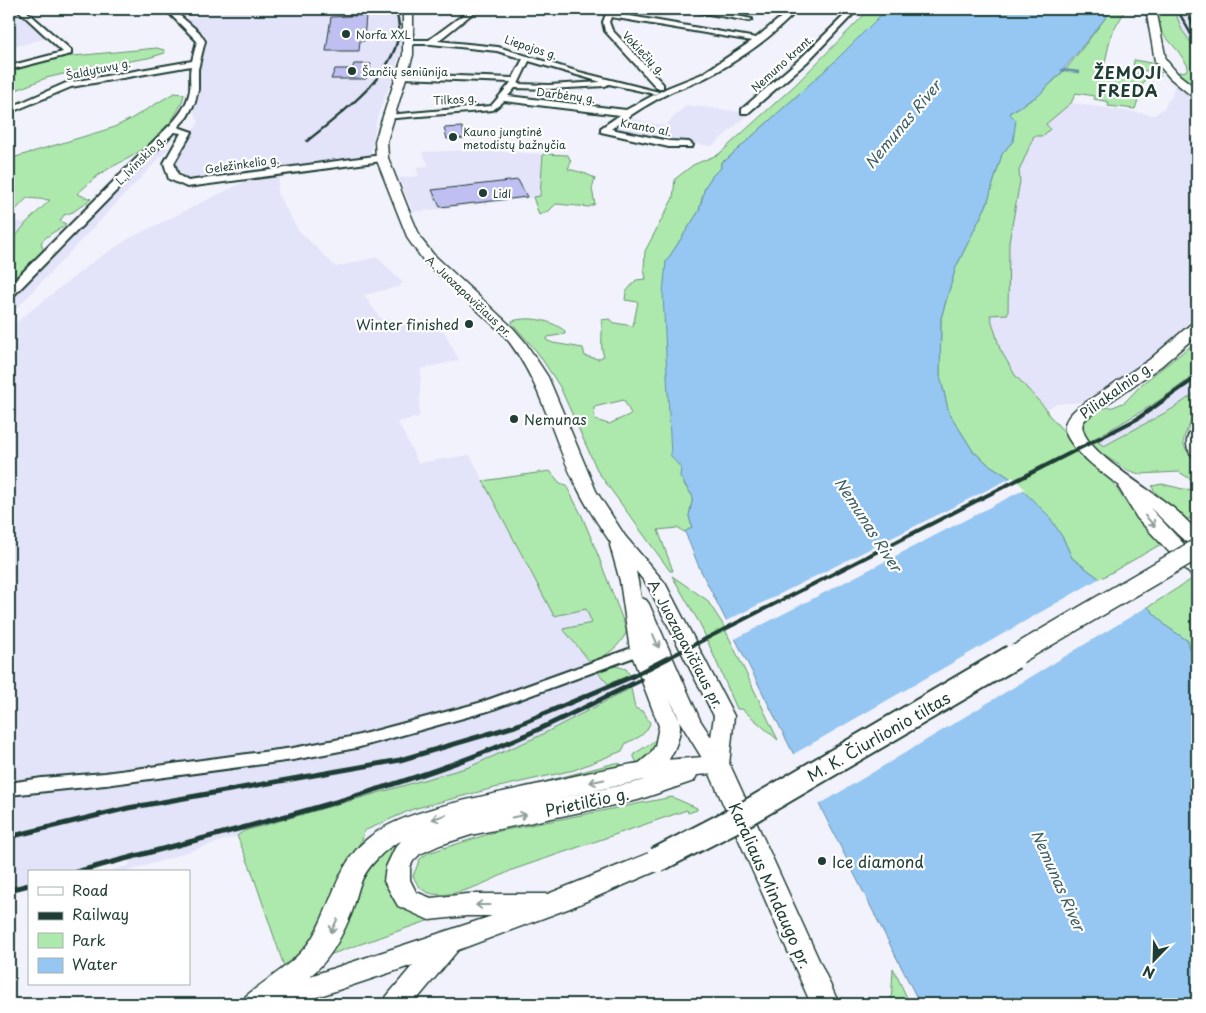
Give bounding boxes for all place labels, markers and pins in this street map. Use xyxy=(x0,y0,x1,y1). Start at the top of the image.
place label: Norfa XXL xyxy=(356,26,412,43)
marker: Norfa XXL xyxy=(340,28,352,40)
place label: Šančių seniūnija xyxy=(362,63,448,80)
marker: Šančių seniūnija xyxy=(346,65,358,77)
place label: Kauno jungtinė metodistų bažnyčia xyxy=(463,123,566,153)
marker: Kauno jungtinė metodistų bažnyčia xyxy=(447,131,459,143)
place label: Lidl xyxy=(493,185,511,202)
marker: Lidl xyxy=(477,187,489,199)
place label: Winter finished xyxy=(356,314,459,335)
marker: Winter finished xyxy=(463,318,475,330)
place label: Nemunas xyxy=(524,409,587,430)
marker: Nemunas xyxy=(508,413,520,425)
place label: Ice diamond xyxy=(832,849,924,873)
marker: Ice diamond xyxy=(816,855,828,867)

